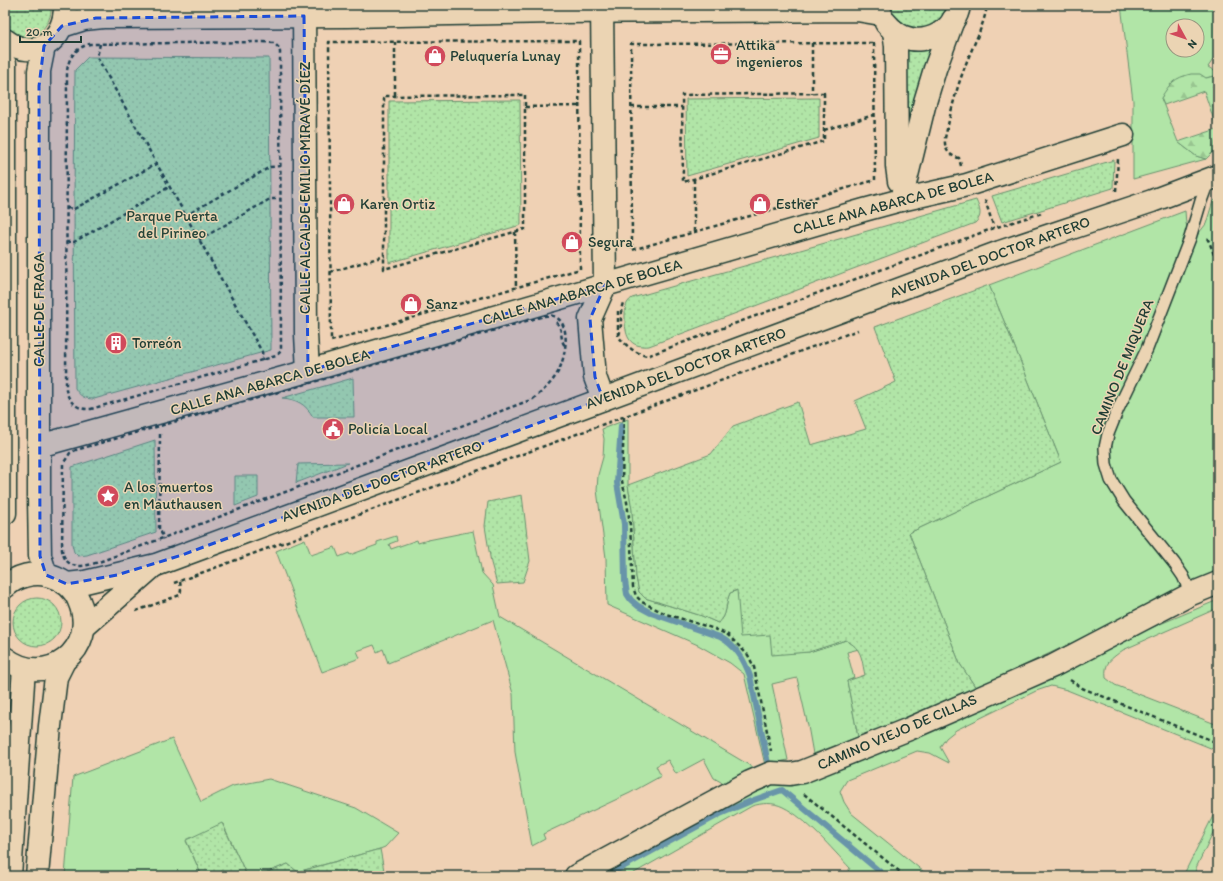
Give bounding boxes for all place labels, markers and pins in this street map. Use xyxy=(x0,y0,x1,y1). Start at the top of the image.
place label: Attika ingenieros xyxy=(736,36,803,71)
office icon: Attika ingenieros xyxy=(708,41,734,67)
shop icon: Peluquería Lunay xyxy=(422,43,448,69)
place label: Peluquería Lunay xyxy=(450,47,561,65)
shop icon: Karen Ortiz xyxy=(331,191,357,217)
shop icon: Esther xyxy=(747,191,773,217)
place label: Karen Ortiz xyxy=(360,195,435,213)
place label: Esther xyxy=(776,195,818,213)
shop icon: Segura xyxy=(559,229,585,255)
place label: Segura xyxy=(588,233,633,251)
shop icon: Sanz xyxy=(398,291,424,317)
place label: Sanz xyxy=(426,295,458,313)
building icon: Torreón xyxy=(103,330,129,356)
place label: Torreón xyxy=(132,334,182,352)
public building icon: Policía Local xyxy=(320,416,346,442)
place label: Policía Local xyxy=(348,420,428,438)
place label: A los muertos en Mauthausen xyxy=(124,478,222,513)
place icon: A los muertos en Mauthausen xyxy=(95,483,121,509)

